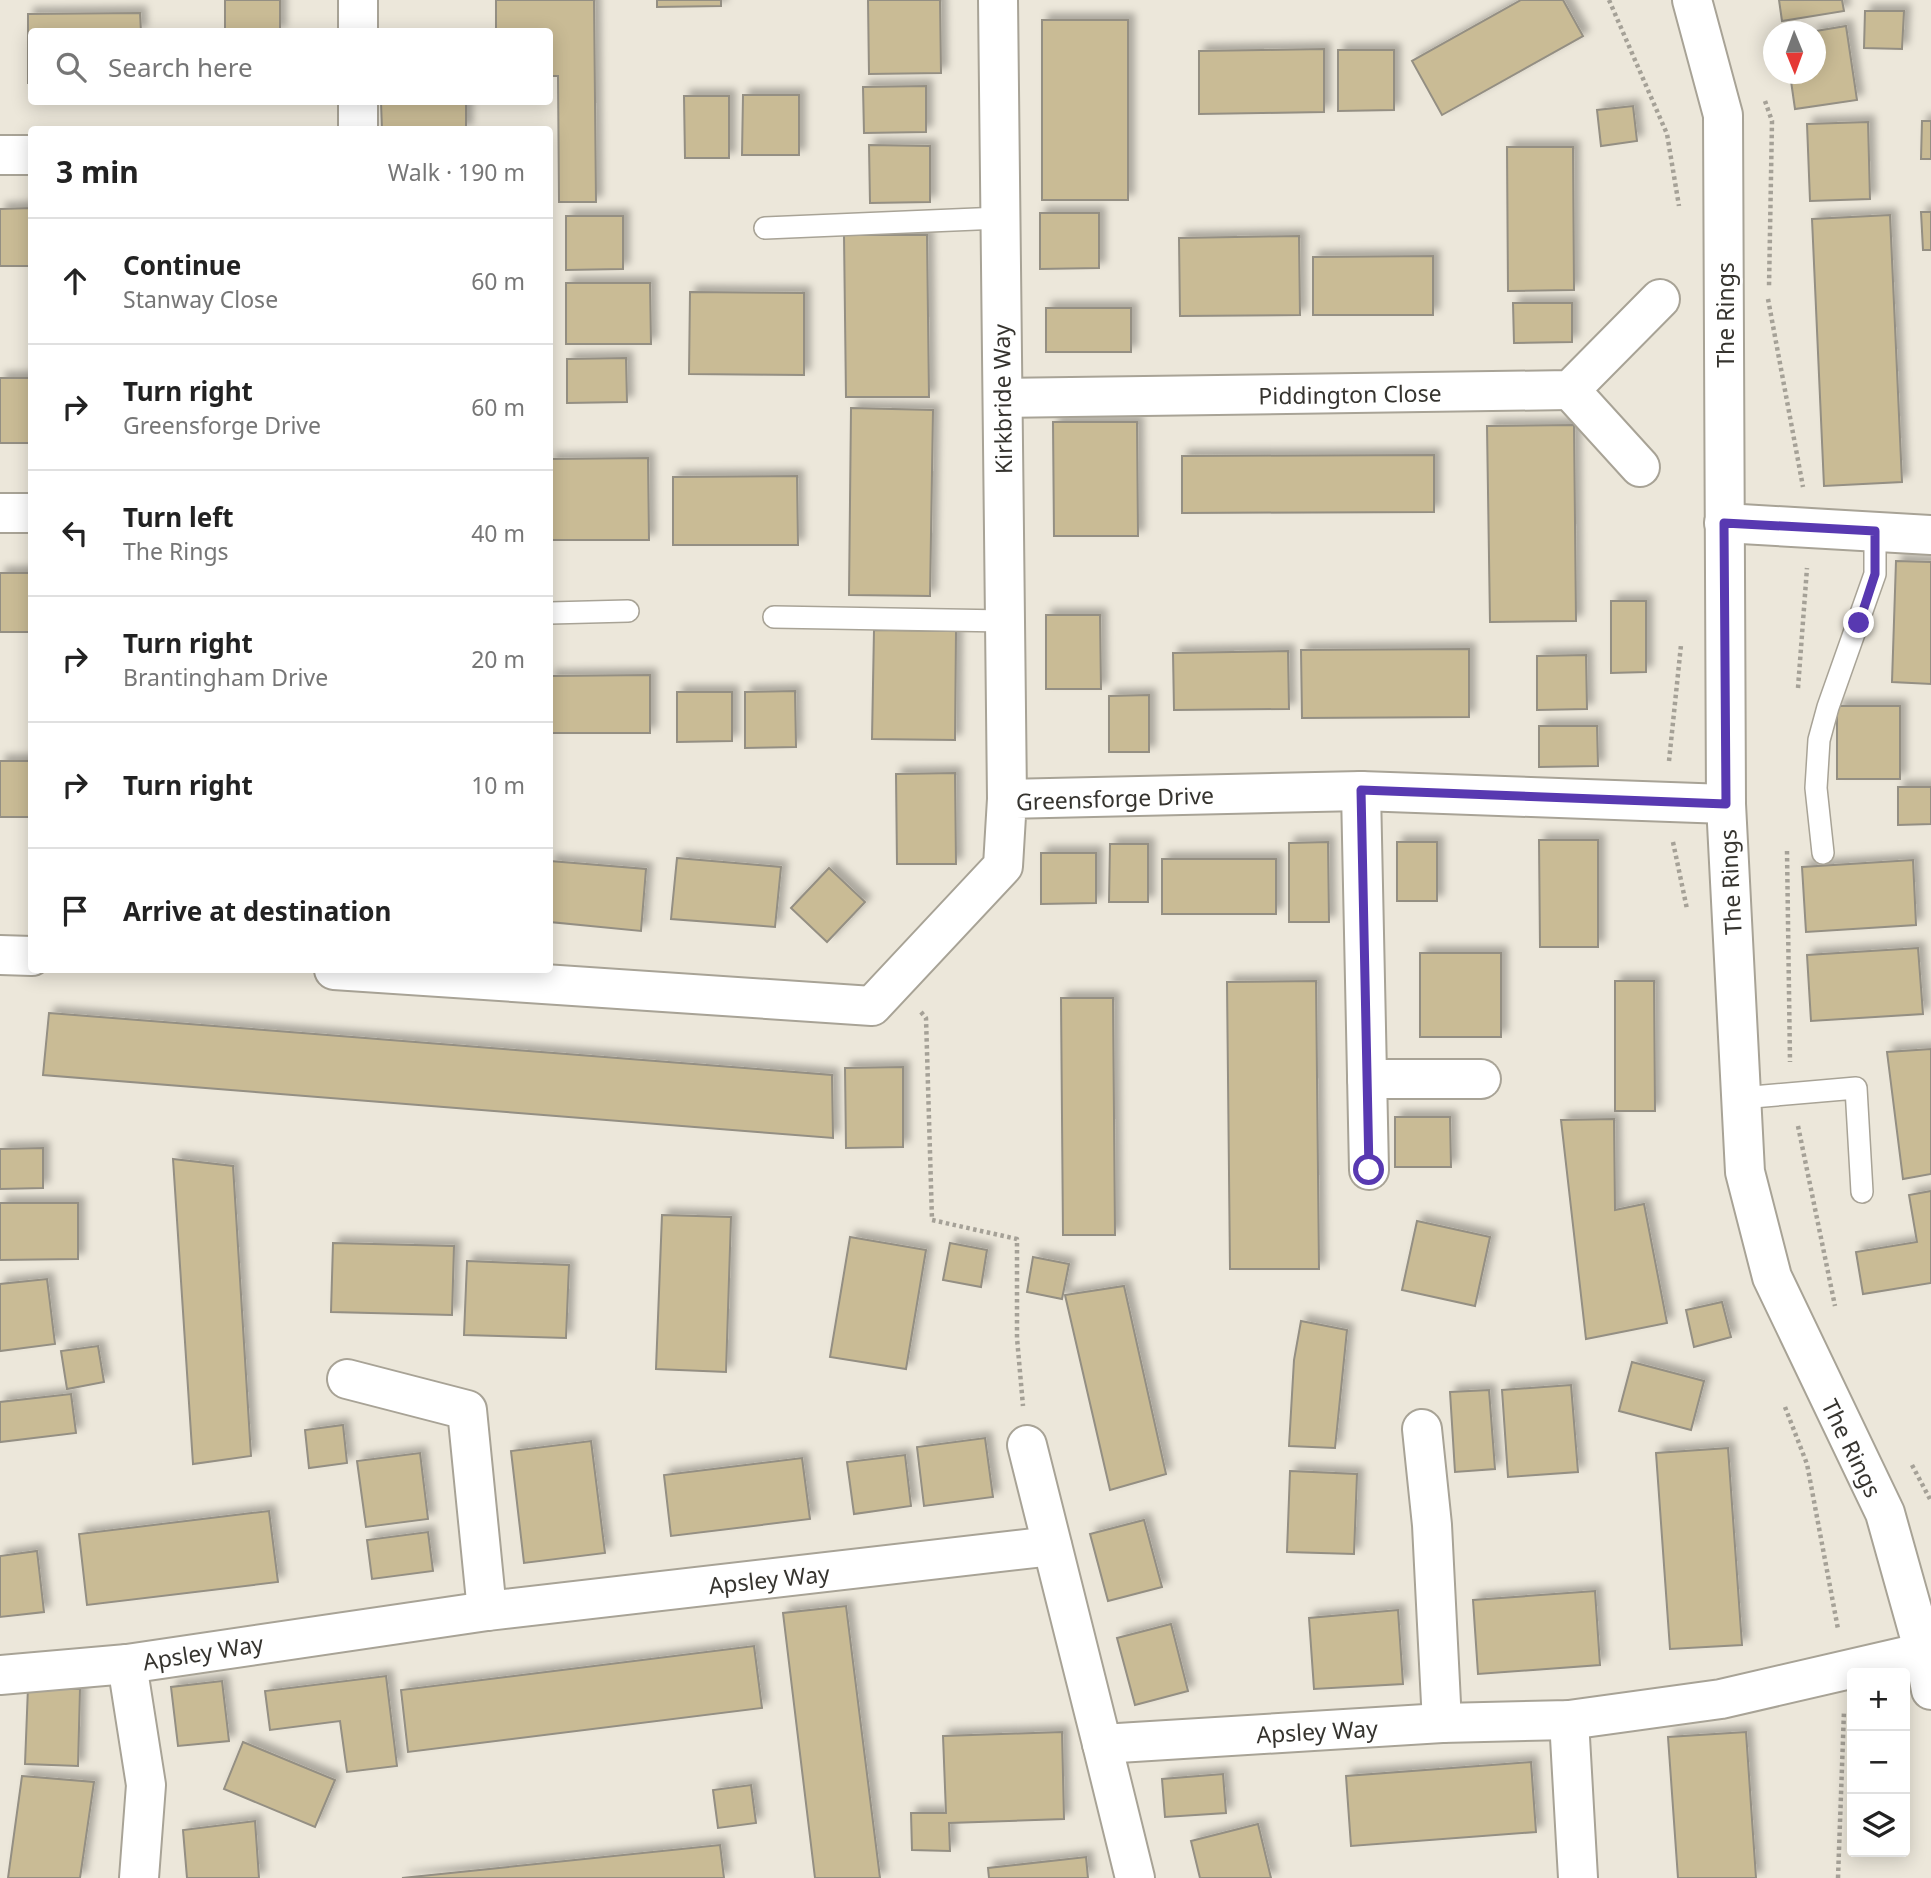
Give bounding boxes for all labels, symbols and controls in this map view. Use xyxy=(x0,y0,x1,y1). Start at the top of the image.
north arrow xyxy=(1763,21,1826,84)
search box xyxy=(28,28,553,105)
icon: search xyxy=(52,48,90,86)
text: Search here xyxy=(108,49,253,85)
text: 3 min xyxy=(56,151,139,192)
text: Walk · 190 m xyxy=(388,156,525,188)
text: Continue xyxy=(123,247,241,283)
icon: ahead xyxy=(56,262,94,300)
street label: The Rings xyxy=(1709,262,1741,368)
text: 60 m xyxy=(471,265,525,297)
text: Stanway Close xyxy=(123,283,278,315)
street label: Kirkbride Way xyxy=(985,323,1019,474)
text: Turn right xyxy=(123,373,253,409)
street label: Piddington Close xyxy=(1258,376,1442,412)
icon: right xyxy=(56,388,94,426)
text: 60 m xyxy=(471,391,525,423)
text: Greensforge Drive xyxy=(123,409,321,441)
text: Turn left xyxy=(123,499,234,535)
icon: left xyxy=(56,514,94,552)
text: 40 m xyxy=(471,517,525,549)
text: The Rings xyxy=(123,535,229,567)
route end xyxy=(1843,607,1874,638)
text: Turn right xyxy=(123,625,253,661)
icon: right xyxy=(56,640,94,678)
text: 20 m xyxy=(471,643,525,675)
text: Brantingham Drive xyxy=(123,661,328,693)
icon: right xyxy=(56,766,94,804)
text: Turn right xyxy=(123,767,253,803)
text: 10 m xyxy=(471,769,525,801)
street label: Greensforge Drive xyxy=(1015,779,1215,817)
street label: The Rings xyxy=(1711,828,1749,936)
icon: arrive xyxy=(56,892,94,930)
text: Arrive at destination xyxy=(123,893,392,929)
route start xyxy=(1353,1154,1384,1185)
street label: The Rings xyxy=(1814,1394,1890,1502)
street label: Apsley Way xyxy=(707,1557,831,1601)
street label: Apsley Way xyxy=(140,1627,266,1677)
map controls xyxy=(1847,1668,1910,1857)
button: + xyxy=(1847,1668,1910,1731)
street label: Apsley Way xyxy=(1255,1712,1379,1750)
button: − xyxy=(1847,1731,1910,1794)
button: layers xyxy=(1847,1794,1910,1857)

